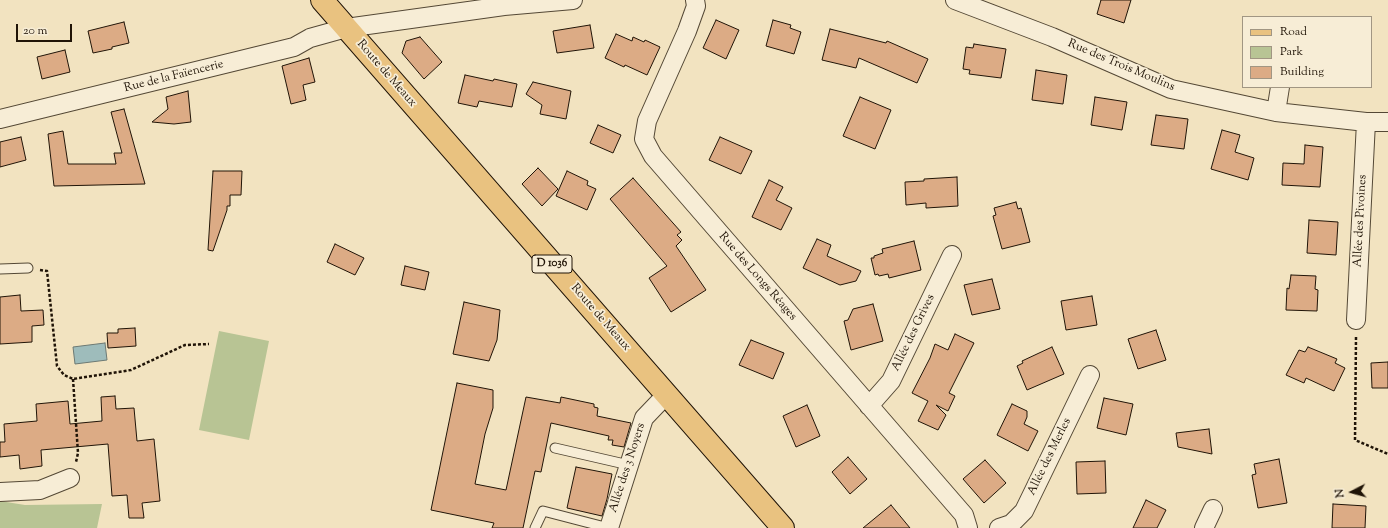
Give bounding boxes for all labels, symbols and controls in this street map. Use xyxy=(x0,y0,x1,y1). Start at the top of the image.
scale bar xyxy=(18,16,74,42)
legend xyxy=(1242,16,1372,88)
text: 20 m xyxy=(23,22,47,40)
text: Road xyxy=(1280,23,1307,41)
street label: Rue des Trois Moulins xyxy=(1065,37,1177,95)
street label: Route de Meaux xyxy=(353,38,419,110)
text: Park xyxy=(1280,43,1303,61)
street label: Rue de la Faïencerie xyxy=(123,58,225,96)
text: Building xyxy=(1280,63,1324,81)
street label: Allée des Pivoines xyxy=(1351,174,1371,268)
street label: Rue des Longs Réages xyxy=(715,230,799,324)
road number: D 1036 xyxy=(532,255,572,273)
street label: Route de Meaux xyxy=(567,282,633,354)
street label: Allée des Grives xyxy=(889,292,939,374)
street label: Allée des Merles xyxy=(1025,416,1075,498)
street label: Allée des 3 Noyers xyxy=(607,421,649,515)
north arrow xyxy=(1332,472,1372,512)
text: N xyxy=(1332,488,1348,498)

